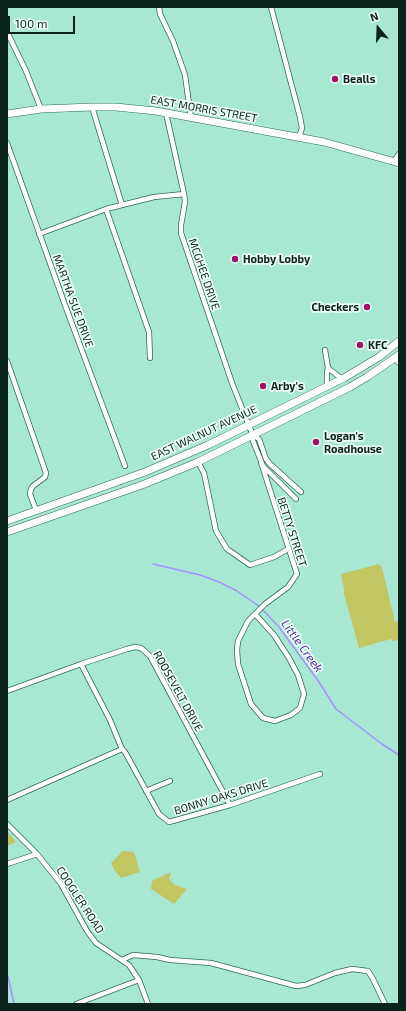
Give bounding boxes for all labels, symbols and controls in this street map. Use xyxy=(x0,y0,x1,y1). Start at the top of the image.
scale bar xyxy=(10,8,77,34)
north arrow xyxy=(358,8,398,48)
text: N xyxy=(368,9,380,24)
text: 100 m xyxy=(15,16,47,30)
place label: Bealls xyxy=(343,72,376,86)
marker: Bealls xyxy=(330,74,340,84)
street label: EAST MORRIS STREET xyxy=(150,93,258,125)
street label: MCGHEE DRIVE xyxy=(186,237,222,311)
place label: Hobby Lobby xyxy=(243,252,310,266)
street label: MARTHA SUE DRIVE xyxy=(50,253,96,349)
marker: Hobby Lobby xyxy=(230,254,240,264)
place label: Checkers xyxy=(311,300,359,314)
marker: Checkers xyxy=(362,302,372,312)
place label: KFC xyxy=(368,338,388,352)
marker: KFC xyxy=(355,340,365,350)
place label: Arby's xyxy=(271,379,304,393)
marker: Arby's xyxy=(258,381,268,391)
street label: EAST WALNUT AVENUE xyxy=(149,403,259,463)
place label: Logan's Roadhouse xyxy=(324,429,382,455)
marker: Logan's Roadhouse xyxy=(311,437,321,447)
street label: BETTY STREET xyxy=(275,495,309,569)
water label: Little Creek xyxy=(278,617,326,675)
street label: ROOSEVELT DRIVE xyxy=(150,648,206,734)
street label: BONNY OAKS DRIVE xyxy=(172,776,270,818)
street label: COOGLER ROAD xyxy=(53,864,107,936)

